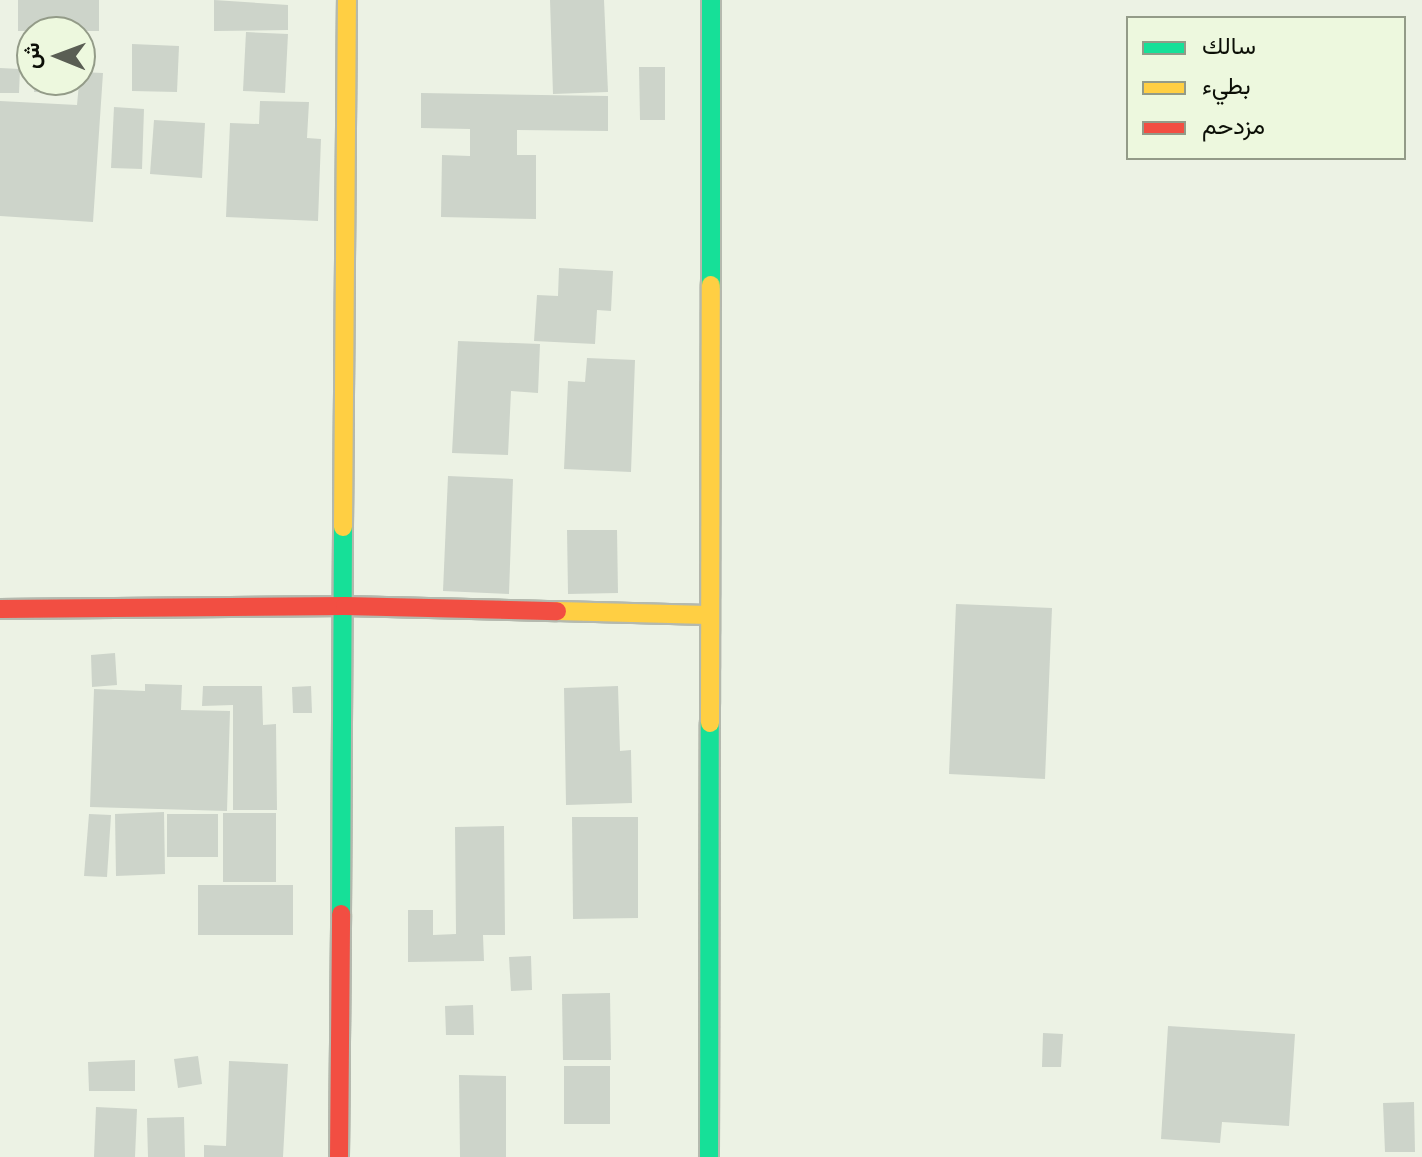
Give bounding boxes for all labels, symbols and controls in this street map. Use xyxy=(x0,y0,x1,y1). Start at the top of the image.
north arrow xyxy=(16,16,96,96)
legend xyxy=(1126,16,1406,160)
text: سالك xyxy=(1202,29,1256,67)
text: ش xyxy=(16,42,51,69)
text: بطيء xyxy=(1202,69,1251,107)
text: مزدحم xyxy=(1202,109,1265,147)

